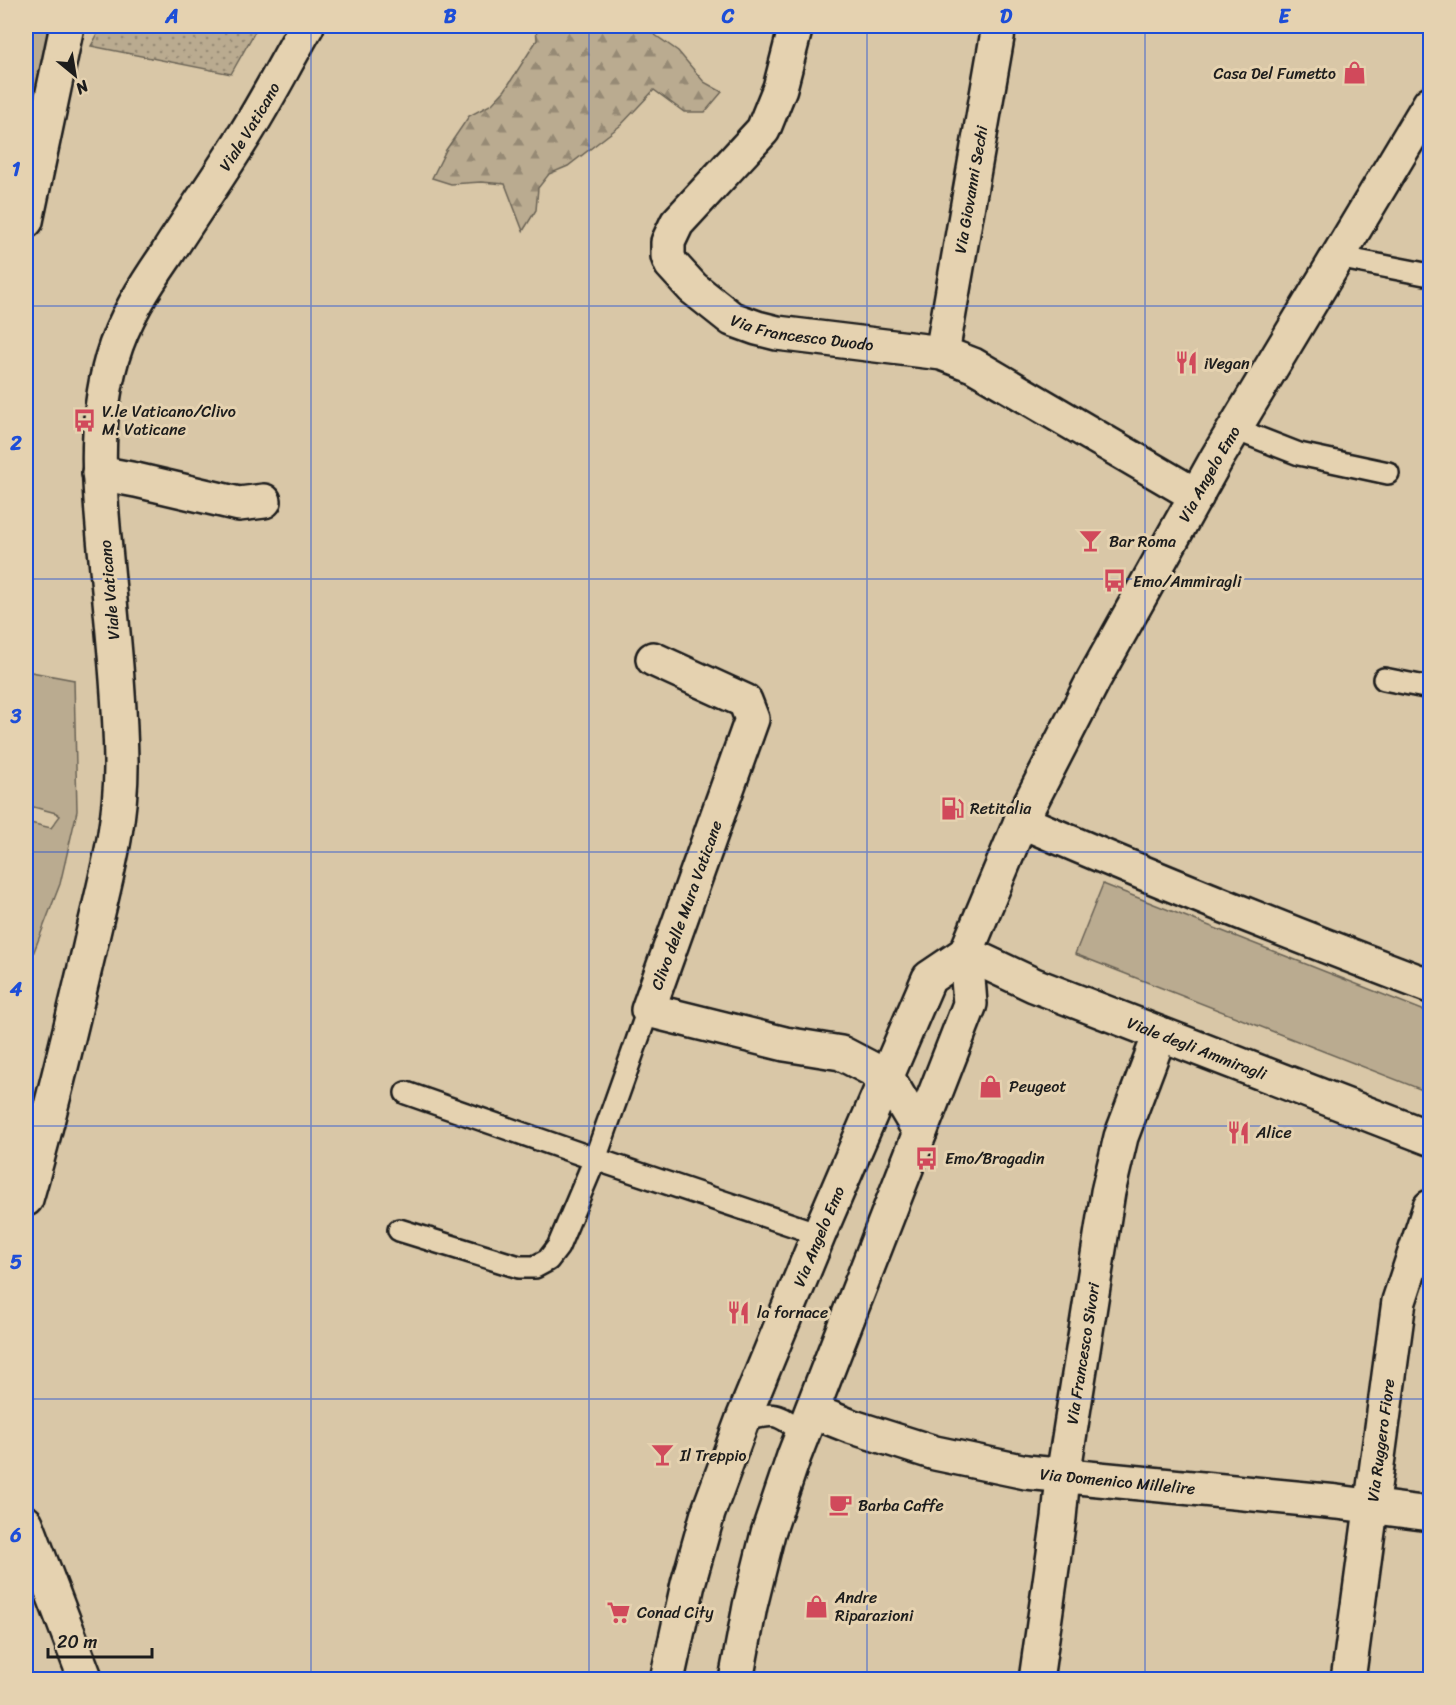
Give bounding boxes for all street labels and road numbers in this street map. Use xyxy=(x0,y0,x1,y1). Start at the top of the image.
street label: Viale Vaticano xyxy=(211,77,288,177)
street label: Via Giovanni Sechi xyxy=(946,123,996,256)
street label: Via Francesco Duodo xyxy=(727,306,875,360)
street label: Via Angelo Emo xyxy=(1170,420,1248,528)
street label: Viale Vaticano xyxy=(91,539,128,641)
street label: Clivo delle Mura Vaticane xyxy=(642,816,731,994)
street label: Viale degli Ammiragli xyxy=(1123,1008,1272,1089)
street label: Via Angelo Emo xyxy=(785,1181,853,1291)
street label: Via Francesco Sivori xyxy=(1057,1280,1109,1426)
street label: Via Ruggero Fiore xyxy=(1358,1377,1403,1504)
street label: Via Domenico Millelire xyxy=(1039,1459,1197,1503)

